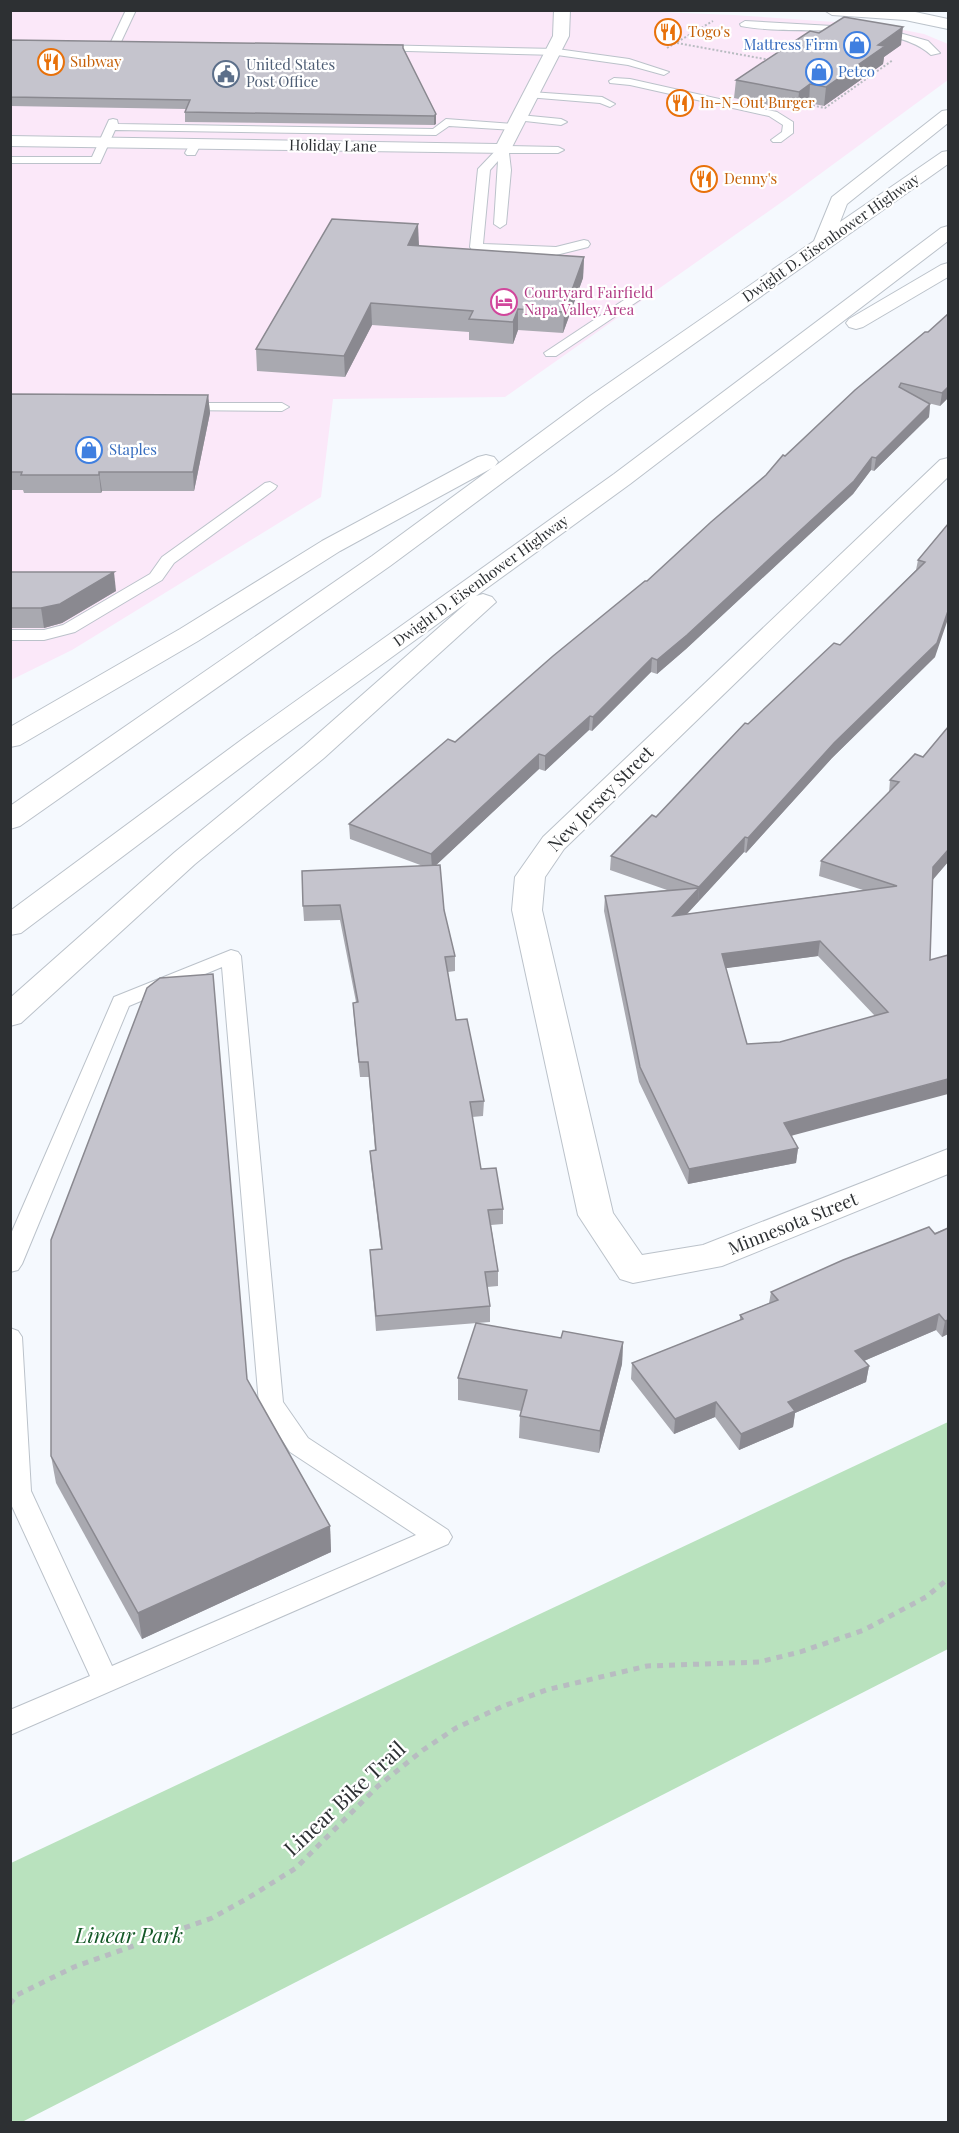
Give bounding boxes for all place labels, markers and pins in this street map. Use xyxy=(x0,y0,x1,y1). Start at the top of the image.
restaurant icon: Togo's xyxy=(653,17,683,47)
place label: Togo's xyxy=(688,21,730,41)
shop icon: Mattress Firm xyxy=(842,30,872,60)
place label: Mattress Firm xyxy=(743,34,839,54)
restaurant icon: Subway xyxy=(36,47,66,77)
place label: Subway xyxy=(70,51,122,71)
place label: United States Post Office xyxy=(246,54,335,91)
shop icon: Petco xyxy=(804,57,834,87)
public building icon: United States Post Office xyxy=(211,59,241,89)
place label: Petco xyxy=(838,61,875,81)
restaurant icon: In-N-Out Burger xyxy=(665,88,695,118)
place label: In-N-Out Burger xyxy=(700,92,815,112)
restaurant icon: Denny's xyxy=(689,164,719,194)
place label: Denny's xyxy=(724,168,777,188)
place label: Courtyard Fairfield Napa Valley Area xyxy=(524,282,654,319)
hotel icon: Courtyard Fairfield Napa Valley Area xyxy=(489,287,519,317)
shop icon: Staples xyxy=(74,435,104,465)
place label: Staples xyxy=(109,439,157,459)

